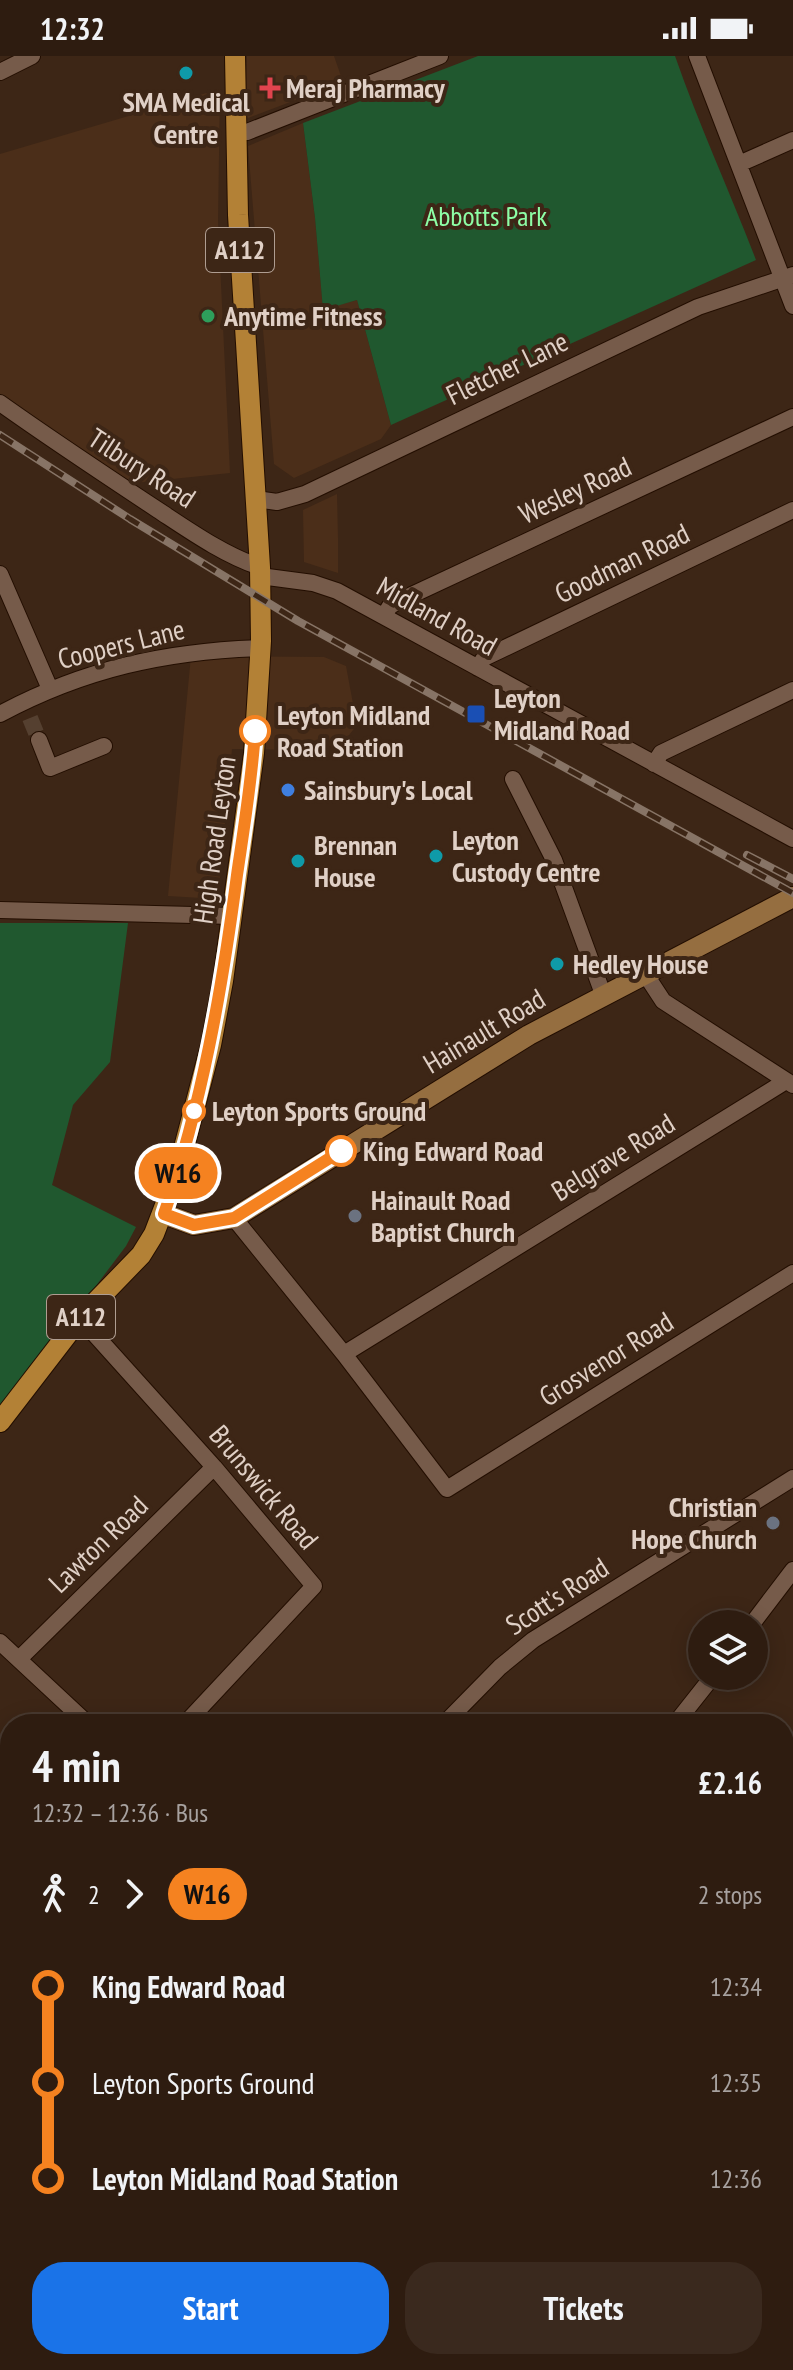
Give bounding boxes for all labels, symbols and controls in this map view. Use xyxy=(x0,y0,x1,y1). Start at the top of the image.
text: 12:32 xyxy=(40,9,105,48)
marker: SMA Medical Centre xyxy=(177,64,195,82)
place label: Meraj Pharmacy xyxy=(286,69,446,106)
marker: Meraj Pharmacy xyxy=(261,79,279,97)
place label: SMA Medical Centre xyxy=(122,83,250,152)
park label: Abbotts Park xyxy=(425,197,547,234)
road number: A112 xyxy=(206,228,274,272)
place label: Anytime Fitness xyxy=(223,297,383,334)
marker: Anytime Fitness xyxy=(199,307,217,325)
street label: Fletcher Lane xyxy=(440,322,574,413)
street label: Tilbury Road xyxy=(82,419,203,516)
street label: Wesley Road xyxy=(513,447,637,532)
street label: Goodman Road xyxy=(548,514,695,611)
street label: Midland Road xyxy=(371,567,504,664)
street label: Coopers Lane xyxy=(54,610,188,677)
place label: Leyton Midland Road xyxy=(494,679,630,748)
place label: Leyton Midland Road Station xyxy=(277,696,430,765)
marker: Leyton Midland Road xyxy=(465,703,487,725)
marker: Leyton Midland Road Station xyxy=(240,716,270,746)
street label: High Road Leyton xyxy=(183,754,244,926)
place label: Sainsbury's Local xyxy=(304,771,473,808)
marker: Sainsbury's Local xyxy=(279,781,297,799)
place label: Leyton Custody Centre xyxy=(452,821,601,890)
place label: Brennan House xyxy=(314,826,397,895)
marker: Leyton Custody Centre xyxy=(427,847,445,865)
marker: Brennan House xyxy=(289,852,307,870)
place label: Hedley House xyxy=(573,945,709,982)
marker: Hedley House xyxy=(548,955,566,973)
street label: Hainault Road xyxy=(416,980,551,1081)
place label: Leyton Sports Ground xyxy=(212,1092,426,1129)
marker: Leyton Sports Ground xyxy=(183,1100,205,1122)
street label: Belgrave Road xyxy=(544,1104,681,1209)
place label: King Edward Road xyxy=(363,1132,543,1169)
marker: King Edward Road xyxy=(326,1136,356,1166)
line badge: W16 xyxy=(132,1147,224,1199)
text: W16 xyxy=(155,1154,201,1191)
place label: Hainault Road Baptist Church xyxy=(371,1181,515,1250)
marker: Hainault Road Baptist Church xyxy=(346,1207,364,1225)
road number: A112 xyxy=(47,1295,115,1339)
street label: Grosvenor Road xyxy=(532,1303,680,1414)
street label: Brunswick Road xyxy=(202,1417,327,1556)
street label: Lawton Road xyxy=(40,1487,155,1600)
place label: Christian Hope Church xyxy=(631,1488,757,1557)
marker: Christian Hope Church xyxy=(764,1514,782,1532)
street label: Scott's Road xyxy=(498,1549,615,1643)
map controls xyxy=(688,1610,768,1690)
button: layers xyxy=(688,1610,768,1690)
text: 4 min xyxy=(32,1737,121,1794)
text: £2.16 xyxy=(698,1763,762,1802)
text: 12:32 – 12:36 · Bus xyxy=(32,1796,208,1829)
icon: walk xyxy=(32,1872,76,1916)
icon: forward xyxy=(112,1872,156,1916)
text: W16 xyxy=(184,1875,231,1912)
text: 2 xyxy=(88,1878,100,1911)
text: 2 stops xyxy=(698,1878,762,1911)
text: King Edward Road xyxy=(92,1967,285,2006)
text: 12:34 xyxy=(710,1970,762,2003)
text: Leyton Sports Ground xyxy=(92,2063,314,2102)
text: 12:35 xyxy=(710,2066,762,2099)
text: Leyton Midland Road Station xyxy=(92,2159,398,2198)
text: 12:36 xyxy=(710,2162,762,2195)
button: Start xyxy=(32,2262,389,2354)
button: Tickets xyxy=(405,2262,762,2354)

